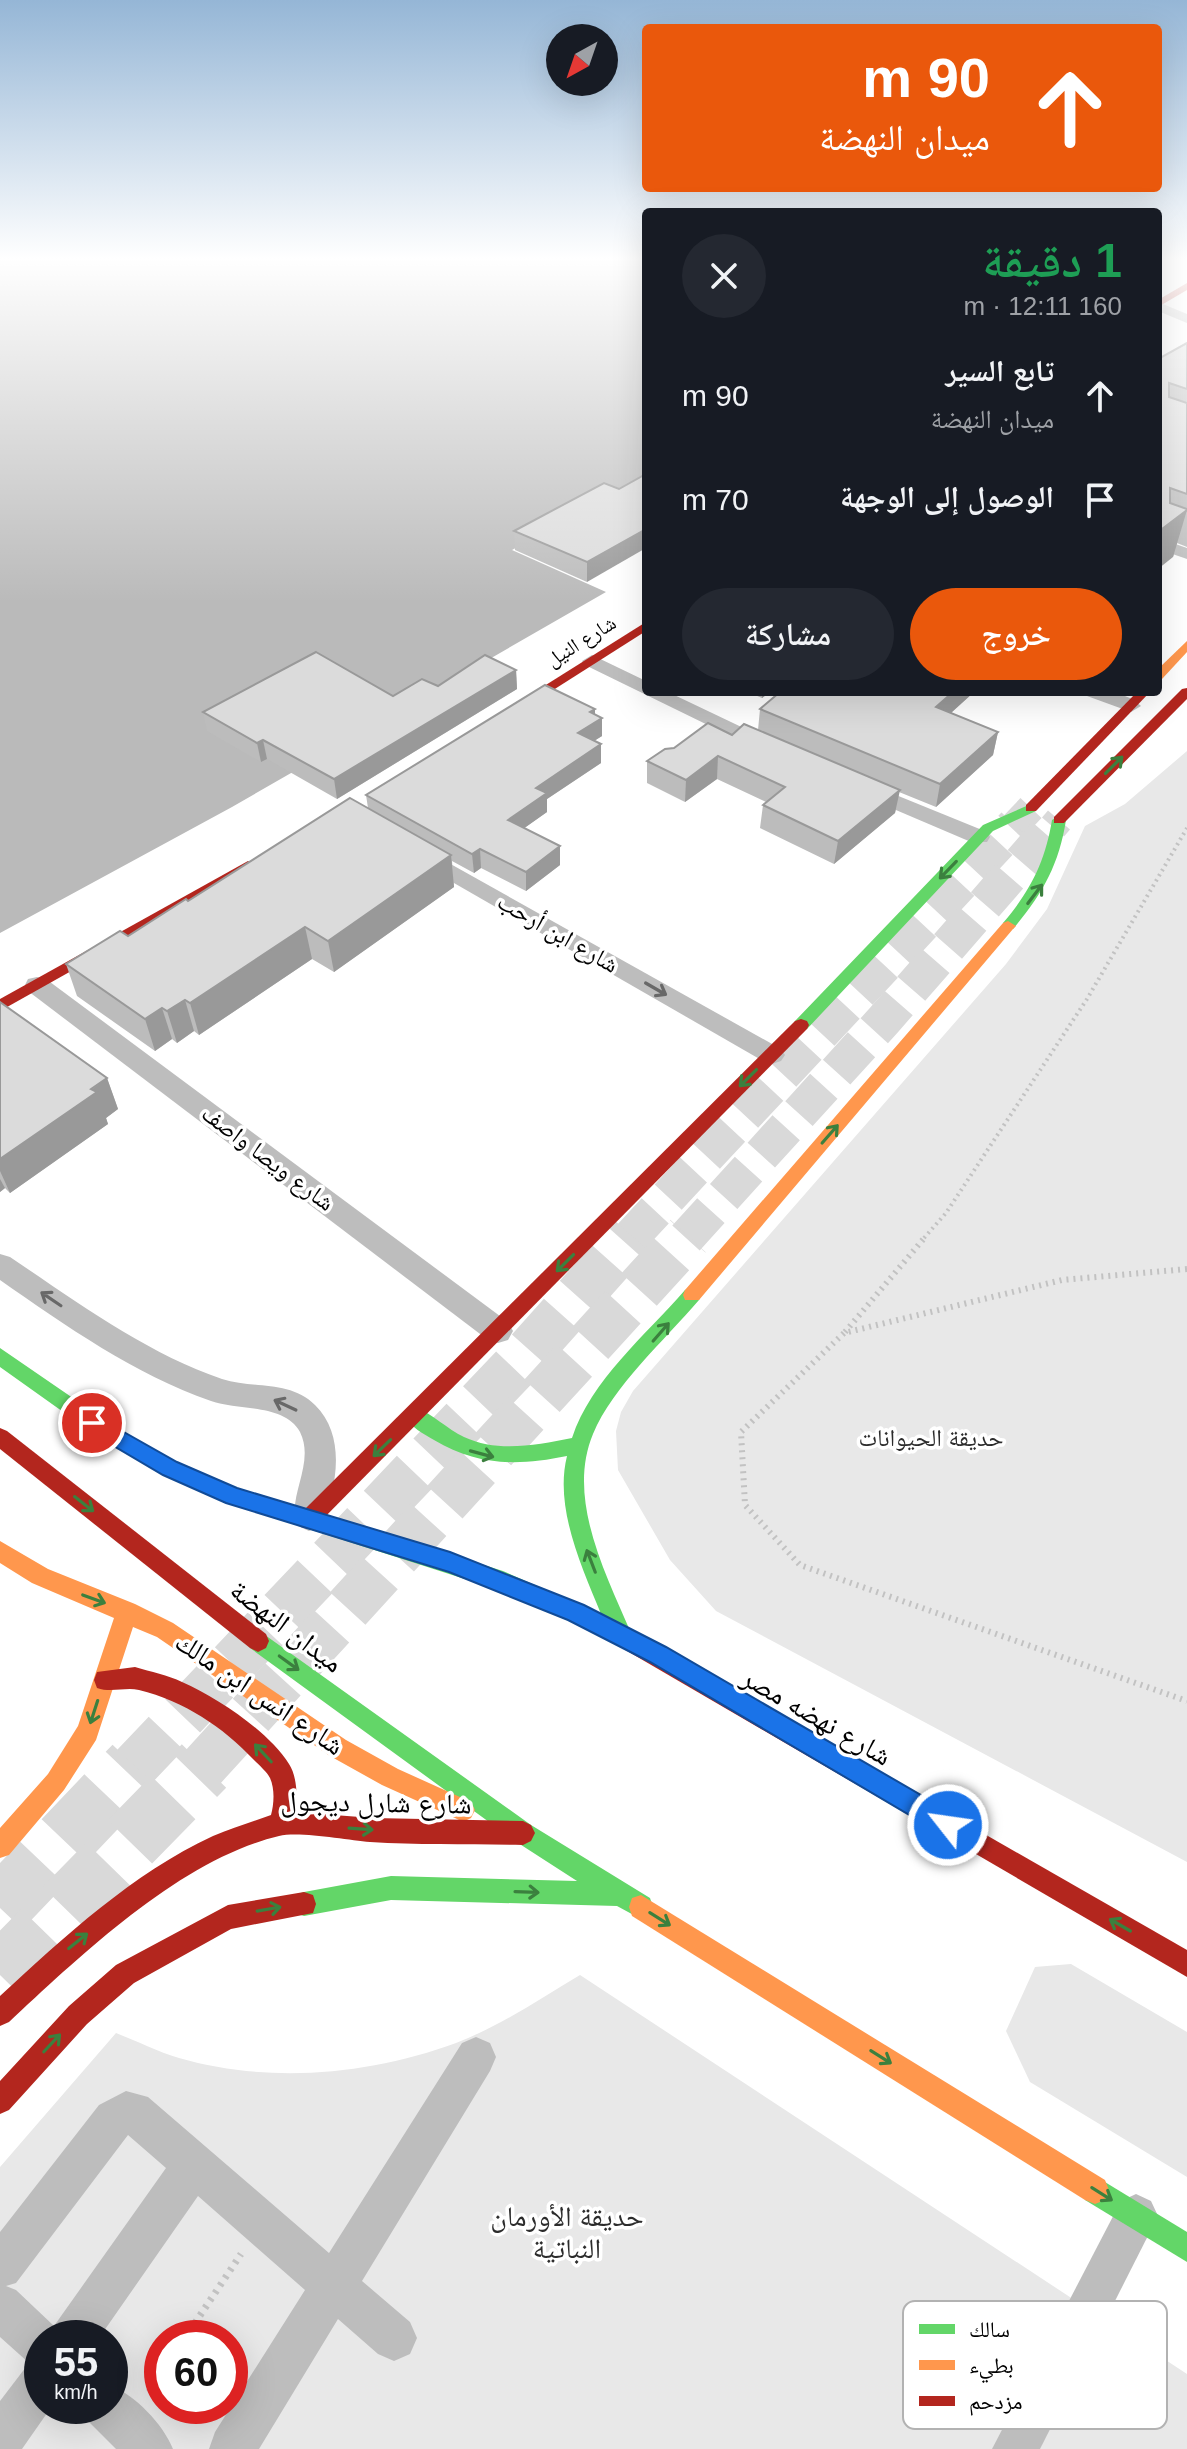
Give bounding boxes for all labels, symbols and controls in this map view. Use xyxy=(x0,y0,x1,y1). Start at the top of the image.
north arrow xyxy=(546,24,618,96)
map controls xyxy=(546,24,618,96)
text: 90 m xyxy=(862,46,990,109)
icon: ahead xyxy=(1018,56,1122,160)
text: ميدان النهضة xyxy=(819,117,990,158)
button: close xyxy=(682,234,766,318)
text: 1 دقيقة xyxy=(982,234,1122,287)
text: 160 m · 12:11 xyxy=(963,291,1122,321)
text: تابع السير xyxy=(946,354,1054,387)
icon: ahead xyxy=(1078,374,1122,418)
text: 90 m xyxy=(682,379,749,412)
text: ميدان النهضة xyxy=(931,404,1054,434)
icon: arrive xyxy=(1078,478,1122,522)
text: الوصول إلى الوجهة xyxy=(840,480,1054,513)
text: 70 m xyxy=(682,483,749,516)
button: مشاركة xyxy=(682,588,894,680)
button: خروج xyxy=(910,588,1122,680)
street label: شارع النيل xyxy=(542,611,621,673)
one-way arrow xyxy=(1104,756,1123,775)
one-way arrow xyxy=(939,860,957,880)
one-way arrow xyxy=(1026,884,1043,905)
street label: شارع ابن أرحب xyxy=(492,887,624,980)
one-way arrow xyxy=(644,981,667,997)
one-way arrow xyxy=(739,1068,758,1088)
street label: شارع ويصا واصف xyxy=(196,1099,340,1218)
one-way arrow xyxy=(821,1125,839,1145)
one-way arrow xyxy=(556,1253,575,1272)
one-way arrow xyxy=(40,1291,63,1307)
one-way arrow xyxy=(652,1322,670,1342)
pin xyxy=(58,1389,126,1457)
one-way arrow xyxy=(273,1397,297,1412)
icon: arrive xyxy=(70,1401,114,1445)
park label: حديقة الحيوانات xyxy=(858,1424,1004,1451)
one-way arrow xyxy=(372,1438,392,1457)
one-way arrow xyxy=(468,1447,494,1462)
one-way arrow xyxy=(73,1495,94,1512)
one-way arrow xyxy=(583,1549,597,1573)
street label: ميدان النهضة xyxy=(224,1574,349,1680)
one-way arrow xyxy=(81,1592,106,1607)
street label: شارع انس ابن مالك xyxy=(168,1626,350,1763)
one-way arrow xyxy=(278,1655,299,1672)
street label: شارع نهضه مصر xyxy=(735,1661,897,1773)
one-way arrow xyxy=(86,1698,101,1724)
one-way arrow xyxy=(254,1743,273,1764)
position arrow xyxy=(906,1783,990,1867)
street label: شارع شارل ديجول xyxy=(280,1785,472,1822)
one-way arrow xyxy=(347,1822,373,1837)
one-way arrow xyxy=(513,1884,540,1899)
one-way arrow xyxy=(256,1901,281,1916)
one-way arrow xyxy=(648,1912,671,1928)
one-way arrow xyxy=(1108,1916,1131,1932)
one-way arrow xyxy=(67,1932,88,1950)
one-way arrow xyxy=(43,2033,62,2053)
one-way arrow xyxy=(869,2049,892,2065)
one-way arrow xyxy=(1090,2186,1112,2203)
park label: حديقة الأورمان النباتية xyxy=(490,2201,644,2264)
legend xyxy=(903,2301,1167,2429)
text: سالك xyxy=(969,2317,1010,2342)
speed limit sign: 60 xyxy=(144,2320,248,2424)
text: 55 xyxy=(54,2340,98,2384)
text: بطيء xyxy=(969,2353,1014,2383)
text: km/h xyxy=(54,2381,98,2403)
text: مزدحم xyxy=(969,2389,1023,2416)

